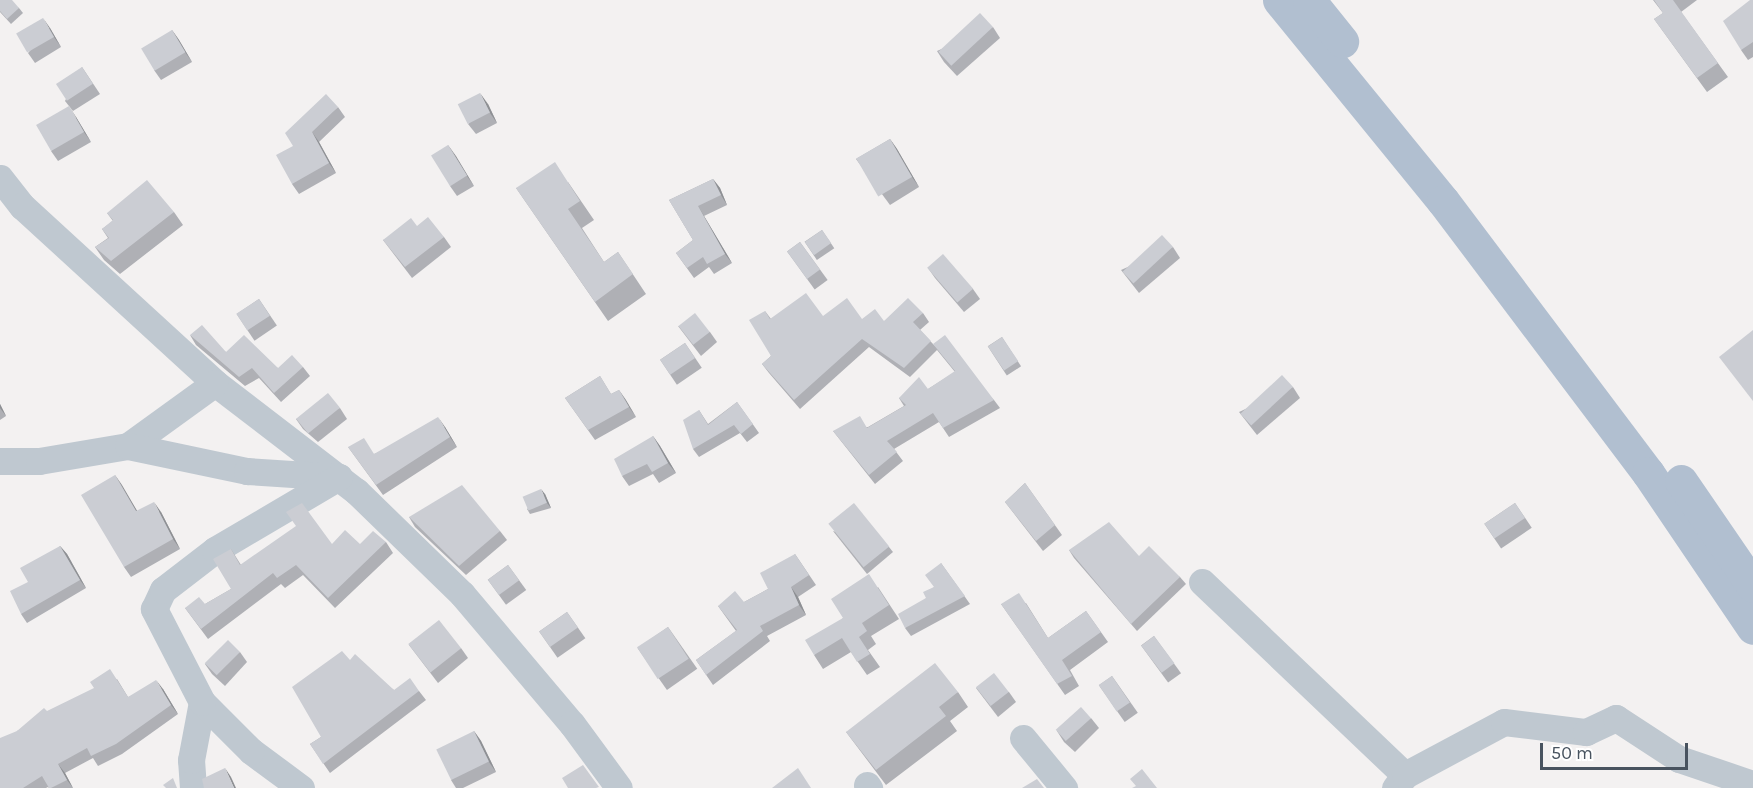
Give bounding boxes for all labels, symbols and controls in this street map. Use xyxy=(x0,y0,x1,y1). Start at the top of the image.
scale bar xyxy=(1543,731,1692,769)
text: 50 m xyxy=(1551,742,1593,764)

